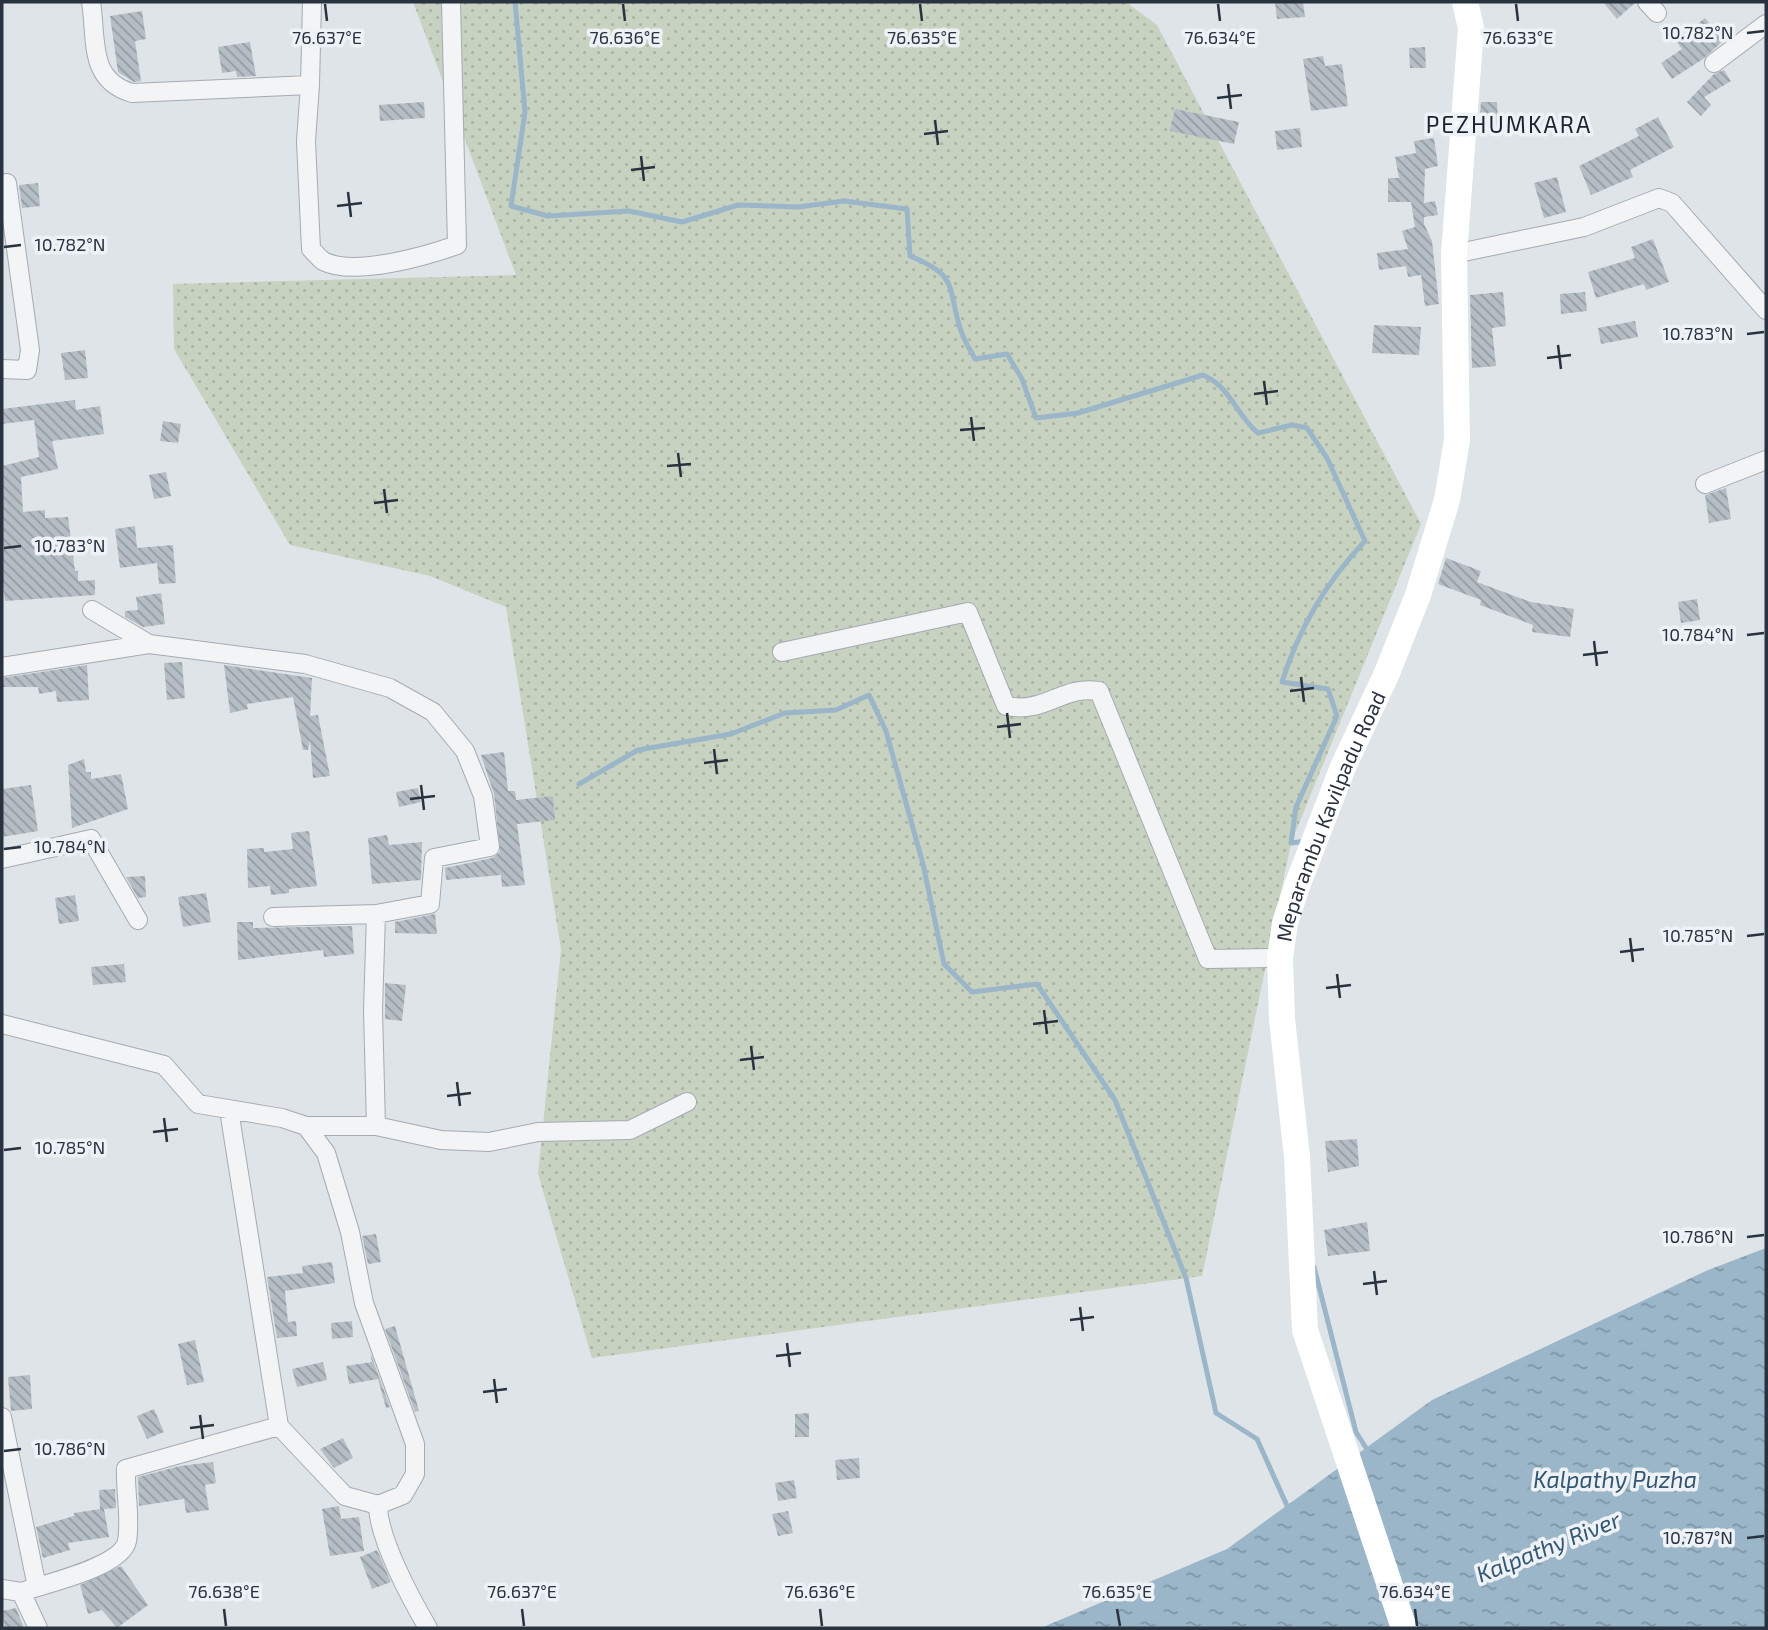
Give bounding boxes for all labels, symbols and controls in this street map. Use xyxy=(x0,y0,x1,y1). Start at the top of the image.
text: 10.782°N xyxy=(1663,21,1733,43)
text: 76.637°E xyxy=(292,26,362,48)
text: 76.636°E xyxy=(590,26,660,48)
text: 76.635°E xyxy=(887,26,957,48)
text: 76.634°E xyxy=(1184,26,1256,48)
text: 76.633°E xyxy=(1483,26,1553,48)
district label: PEZHUMKARA xyxy=(1426,110,1592,138)
text: 10.782°N xyxy=(35,233,105,255)
text: 10.783°N xyxy=(1663,322,1733,344)
text: 10.783°N xyxy=(35,534,105,556)
text: 10.784°N xyxy=(1662,623,1734,645)
street label: Meparambu Kavilpadu Road xyxy=(1270,686,1390,943)
text: 10.784°N xyxy=(34,835,106,857)
text: 10.785°N xyxy=(1663,924,1733,946)
text: 10.785°N xyxy=(35,1136,105,1158)
text: 10.786°N xyxy=(1662,1225,1734,1247)
text: 10.786°N xyxy=(34,1437,106,1459)
water label: Kalpathy Puzha xyxy=(1533,1465,1697,1493)
water label: Kalpathy River xyxy=(1472,1504,1625,1588)
text: 10.787°N xyxy=(1663,1526,1733,1548)
text: 76.638°E xyxy=(188,1580,260,1602)
text: 76.637°E xyxy=(487,1580,557,1602)
text: 76.636°E xyxy=(785,1580,855,1602)
text: 76.635°E xyxy=(1082,1580,1152,1602)
text: 76.634°E xyxy=(1379,1580,1451,1602)

